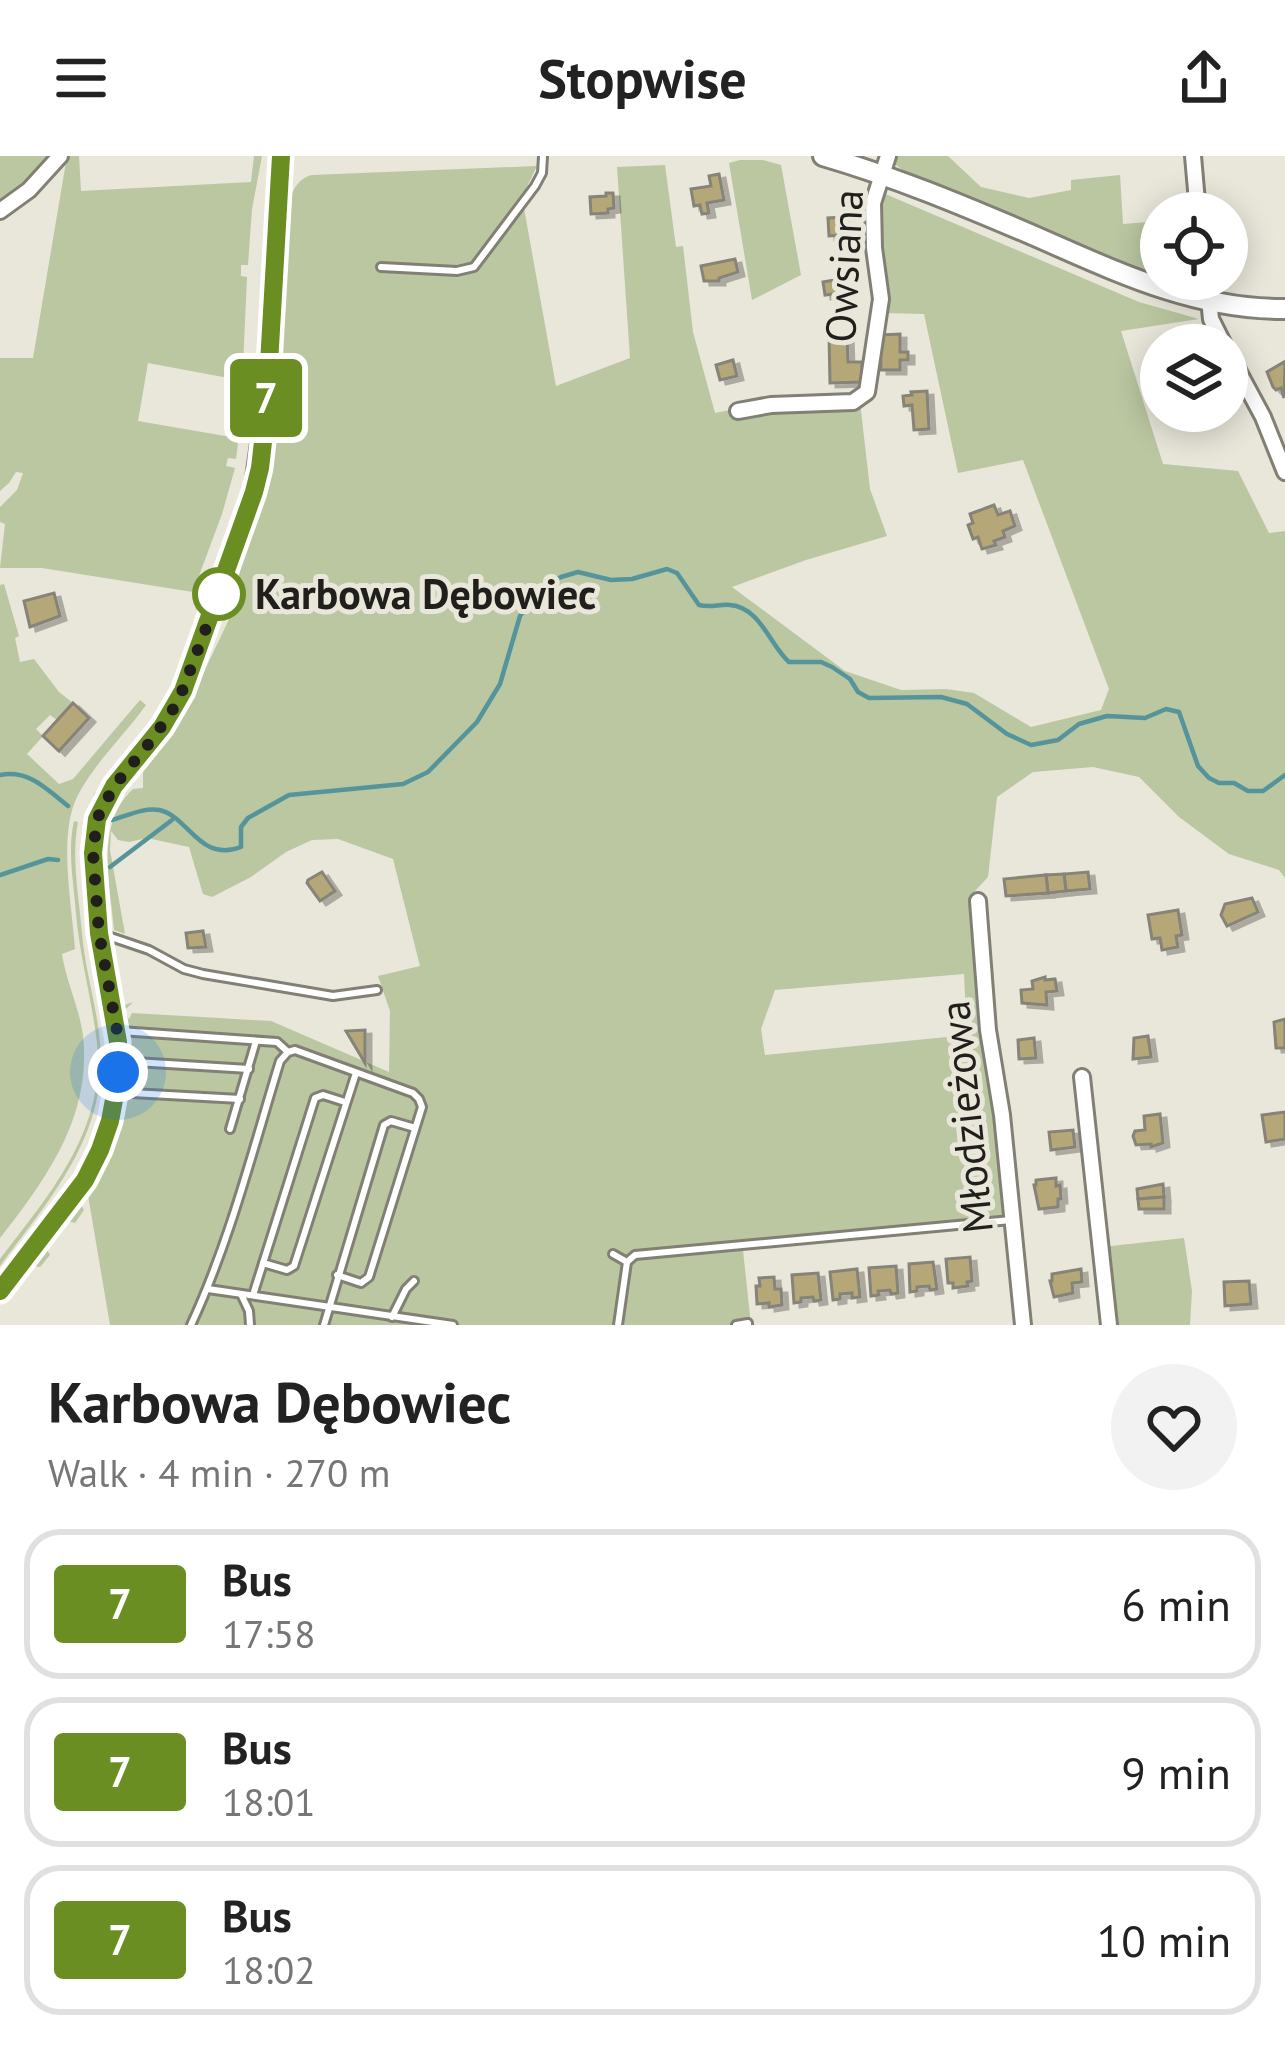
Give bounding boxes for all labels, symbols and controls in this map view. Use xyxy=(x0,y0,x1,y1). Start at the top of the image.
text: Stopwise xyxy=(538,43,747,113)
icon: menu xyxy=(48,45,114,111)
icon: share xyxy=(1171,45,1237,111)
street label: Owsiana xyxy=(812,188,875,344)
map controls xyxy=(1140,192,1248,432)
button: locate xyxy=(1140,192,1248,300)
button: layers xyxy=(1140,324,1248,432)
line badge: 7 xyxy=(227,359,305,437)
text: 7 xyxy=(254,370,278,425)
place label: Karbowa Dębowiec xyxy=(255,566,596,621)
marker: Karbowa Dębowiec xyxy=(194,569,244,619)
street label: Młodzieżowa xyxy=(926,998,1005,1236)
your location xyxy=(88,1042,148,1102)
button: heart xyxy=(1111,1364,1237,1490)
text: Karbowa Dębowiec xyxy=(48,1365,511,1439)
text: Walk · 4 min · 270 m xyxy=(48,1447,390,1498)
text: Bus xyxy=(222,1550,292,1608)
text: 6 min xyxy=(1121,1575,1231,1633)
text: 7 xyxy=(108,1576,132,1631)
text: 17:58 xyxy=(222,1608,316,1659)
text: Bus xyxy=(222,1718,292,1776)
text: 9 min xyxy=(1121,1743,1231,1801)
text: 7 xyxy=(108,1744,132,1799)
text: 18:01 xyxy=(222,1776,316,1827)
text: Bus xyxy=(222,1886,292,1944)
text: 10 min xyxy=(1097,1911,1231,1969)
text: 7 xyxy=(108,1912,132,1967)
text: 18:02 xyxy=(222,1944,316,1995)

